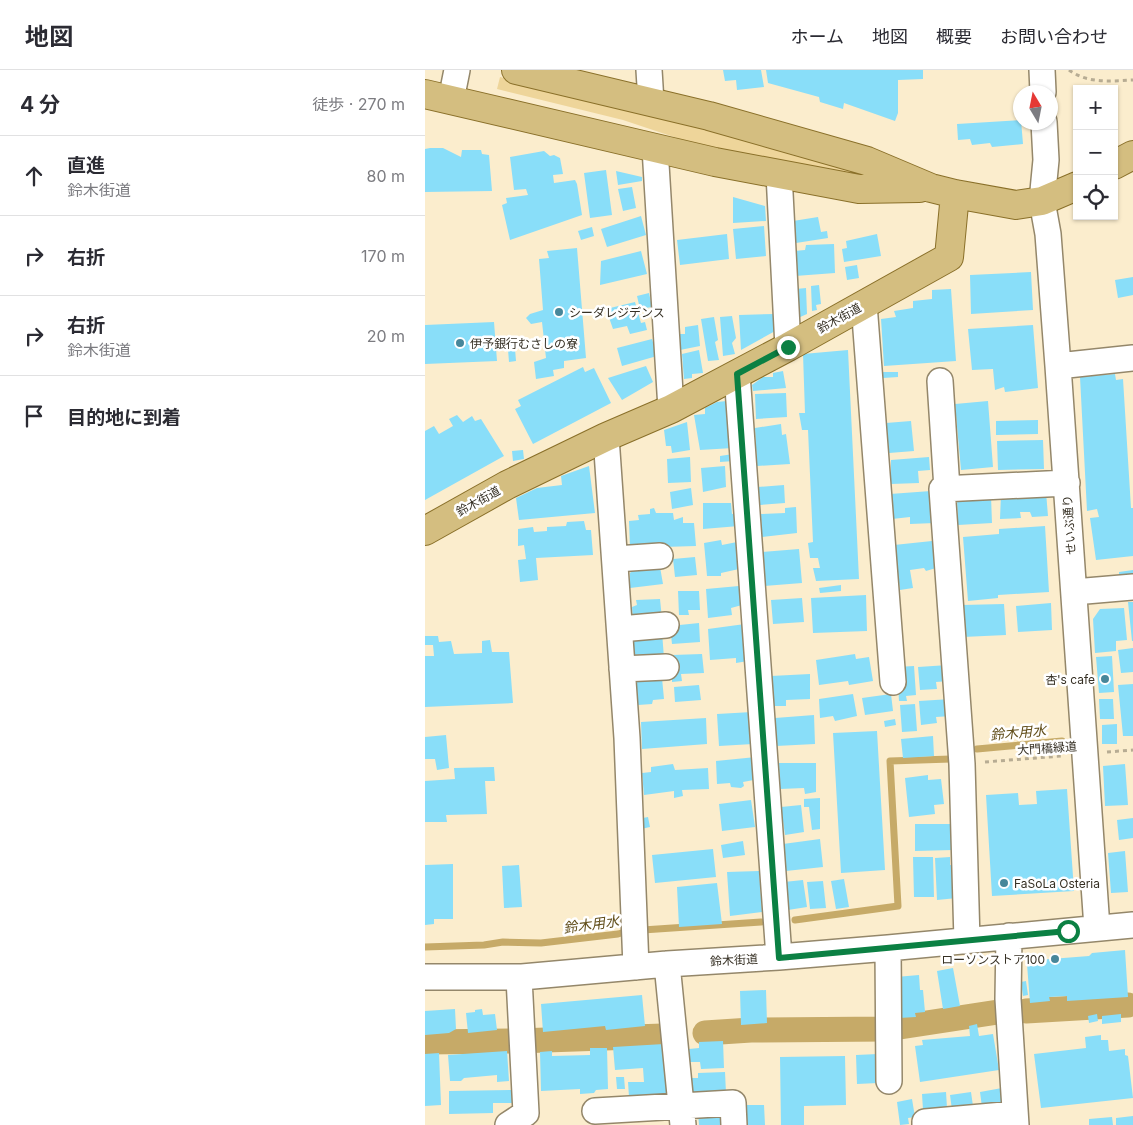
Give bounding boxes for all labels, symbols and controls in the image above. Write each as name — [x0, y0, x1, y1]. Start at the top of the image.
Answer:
text: 地図 — [25, 22, 73, 51]
text: ホーム — [791, 26, 844, 47]
text: 地図 — [872, 26, 908, 47]
text: 概要 — [936, 26, 972, 47]
text: お問い合わせ — [1000, 26, 1108, 47]
north arrow — [1013, 85, 1058, 130]
map controls — [1073, 85, 1118, 220]
button: + — [1073, 85, 1118, 130]
text: 4 分 — [20, 92, 60, 117]
text: 徒歩 · 270 m — [312, 94, 405, 114]
button: − — [1073, 130, 1118, 175]
text: 直進 — [67, 154, 105, 177]
icon: ahead — [20, 162, 48, 190]
text: 80 m — [366, 166, 405, 186]
button: locate — [1073, 175, 1118, 220]
text: 鈴木街道 — [67, 180, 131, 200]
icon: right — [20, 242, 48, 270]
text: 右折 — [67, 246, 105, 269]
text: 170 m — [361, 246, 405, 266]
street label: 鈴木街道 — [814, 300, 864, 336]
place label: シーダレジデンス — [569, 305, 665, 320]
marker: シーダレジデンス — [553, 306, 565, 318]
text: 右折 — [67, 314, 105, 337]
icon: right — [20, 322, 48, 350]
text: 20 m — [367, 326, 405, 346]
place label: 伊予銀行むさしの寮 — [470, 336, 578, 351]
route end — [777, 336, 800, 359]
marker: 伊予銀行むさしの寮 — [454, 337, 466, 349]
text: 鈴木街道 — [67, 340, 131, 360]
icon: arrive — [20, 402, 48, 430]
text: 目的地に到着 — [67, 406, 181, 429]
street label: 鈴木街道 — [453, 483, 503, 519]
street label: せいぶ通り — [1059, 495, 1079, 555]
place label: 杏's cafe — [1045, 672, 1095, 687]
marker: 杏's cafe — [1099, 673, 1111, 685]
water label: 鈴木用水 — [989, 721, 1049, 743]
street label: 大門橋緑道 — [1017, 738, 1077, 758]
place label: FaSoLa Osteria — [1014, 876, 1100, 891]
marker: FaSoLa Osteria — [998, 877, 1010, 889]
water label: 鈴木用水 — [562, 911, 622, 936]
route start — [1057, 920, 1080, 943]
street label: 鈴木街道 — [710, 951, 758, 969]
place label: ローソンストア100 — [941, 952, 1045, 967]
marker: ローソンストア100 — [1049, 953, 1061, 965]

